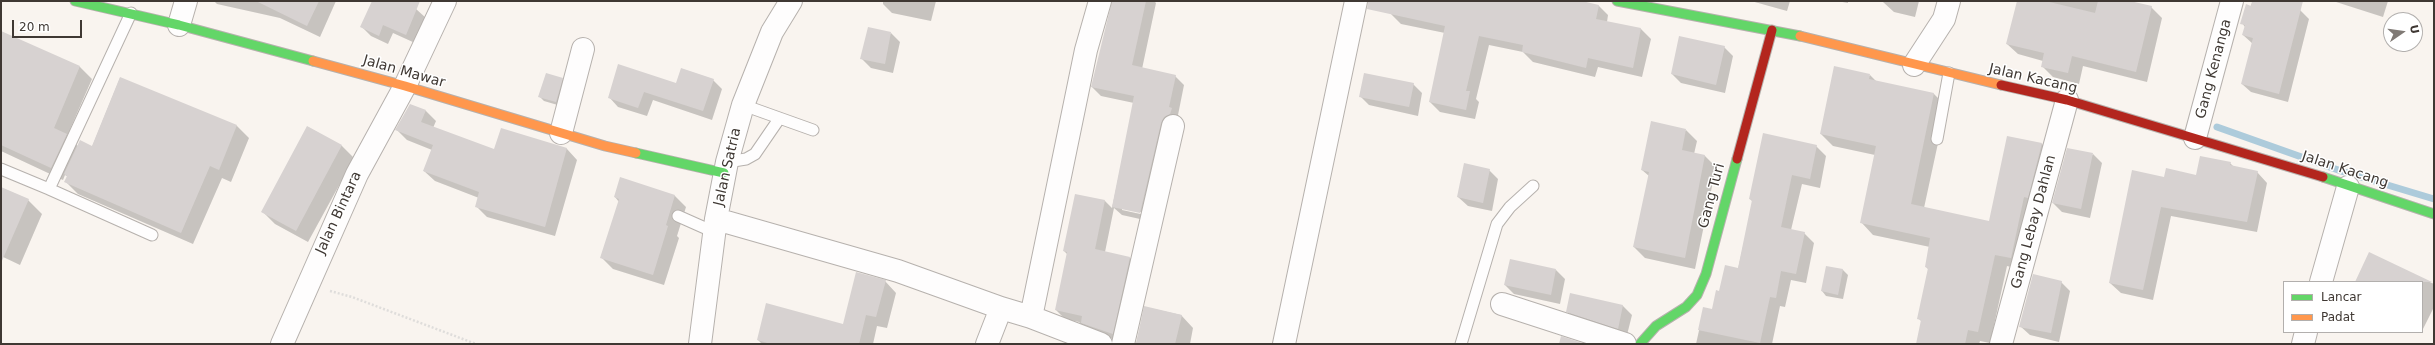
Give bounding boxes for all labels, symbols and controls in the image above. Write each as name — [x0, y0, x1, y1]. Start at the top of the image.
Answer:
scale bar — [14, 12, 84, 38]
north arrow — [2383, 12, 2423, 52]
street label: Gang Kenanga — [2193, 17, 2235, 121]
text: 20 m — [19, 20, 50, 34]
text: U — [2407, 24, 2422, 35]
street label: Jalan Mawar — [361, 52, 447, 92]
street label: Jalan Kacang — [1987, 61, 2079, 97]
street label: Jalan Satria — [711, 126, 745, 208]
street label: Jalan Kacang — [2300, 148, 2390, 192]
street label: Gang Lebay Dahlan — [2008, 153, 2060, 291]
street label: Gang Turi — [1695, 162, 1729, 230]
street label: Jalan Bintara — [313, 169, 365, 257]
legend — [2283, 281, 2423, 333]
text: Lancar — [2321, 290, 2362, 304]
text: Padat — [2321, 310, 2355, 324]

